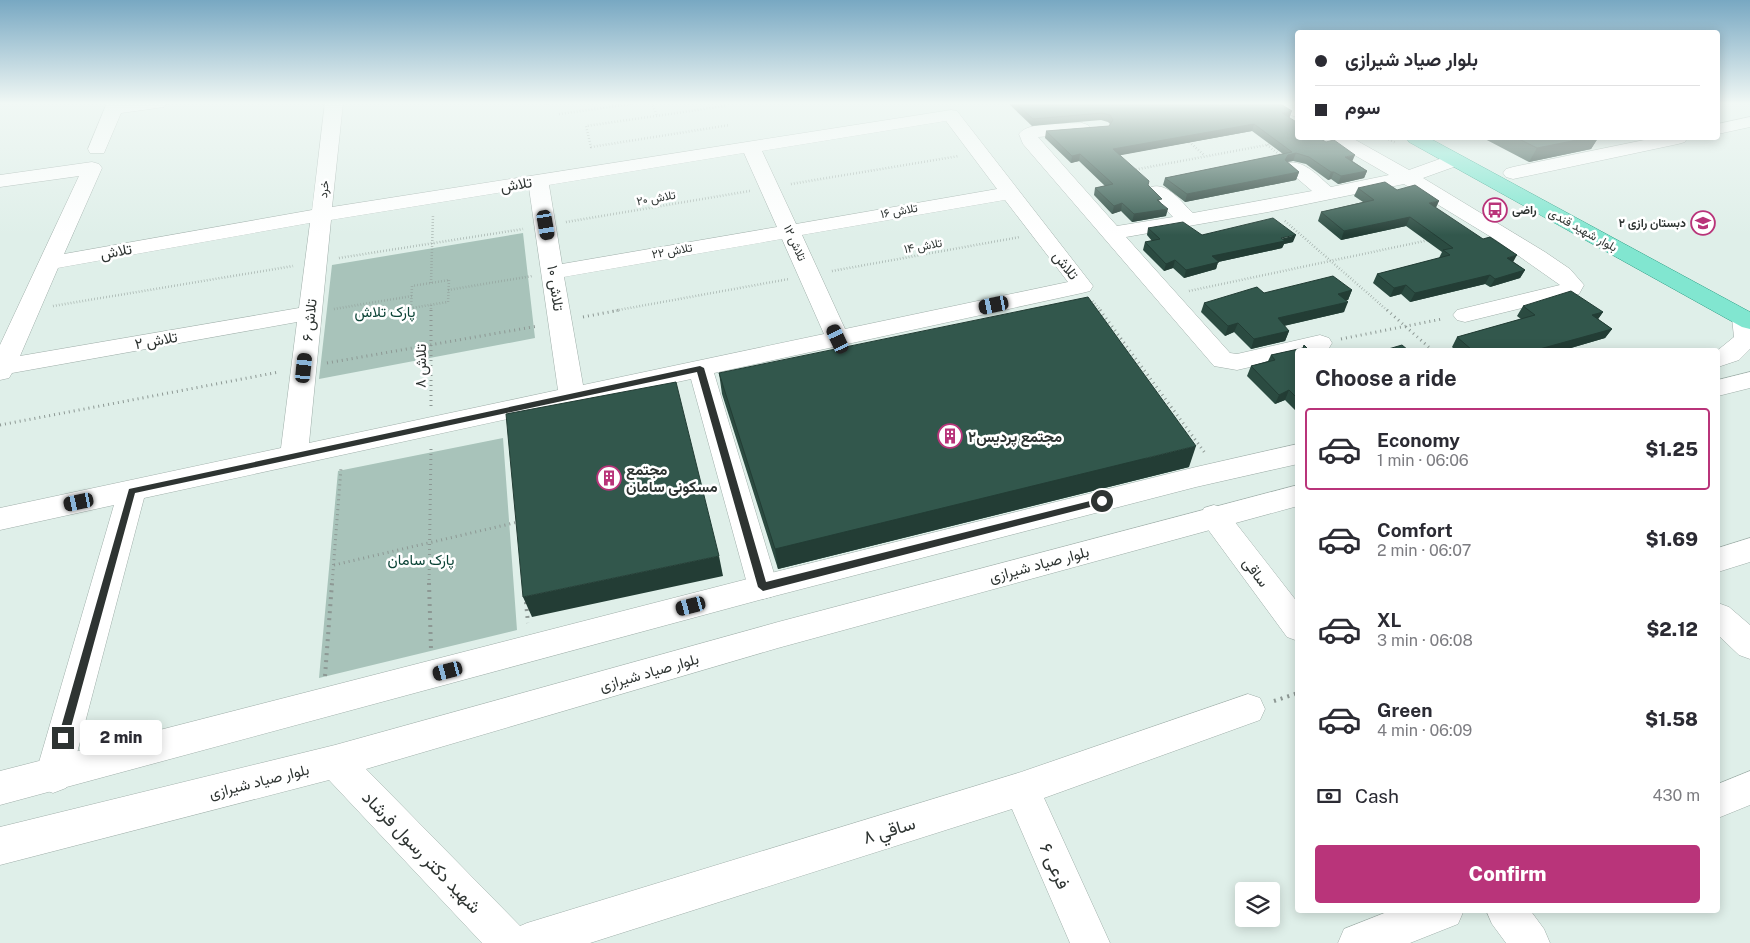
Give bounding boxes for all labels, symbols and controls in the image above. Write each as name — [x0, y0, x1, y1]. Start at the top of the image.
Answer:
text: بلوار صیاد شیرازی — [1345, 48, 1478, 70]
text: سوم — [1345, 96, 1380, 118]
street label: تلاش — [499, 173, 533, 197]
street label: خرد — [316, 179, 333, 199]
street label: تلاش ۲۰ — [635, 188, 677, 209]
bus stop icon: راضی — [1482, 197, 1508, 223]
street label: تلاش ۱۶ — [879, 201, 919, 222]
place label: راضی — [1512, 203, 1537, 218]
street label: بلوار شهید قندی — [1546, 205, 1620, 255]
car — [536, 209, 555, 241]
school or university icon: دبستان رازی ۲ — [1690, 210, 1716, 236]
place label: دبستان رازی ۲ — [1618, 216, 1686, 231]
street label: تلاش ۱۲ — [780, 223, 809, 264]
street label: تلاش ۱۴ — [903, 236, 943, 257]
street label: تلاش — [99, 240, 133, 264]
street label: تلاش ۲۲ — [651, 241, 694, 262]
street label: تلاش — [1048, 247, 1082, 284]
street label: تلاش ۱۰ — [542, 264, 568, 312]
car — [977, 295, 1010, 315]
street label: تلاش ۶ — [298, 298, 322, 342]
park label: پارک تلاش — [355, 303, 415, 322]
car — [824, 322, 851, 356]
street label: تلاش ۲ — [133, 328, 179, 354]
street label: تلاش ۸ — [412, 344, 431, 388]
car — [294, 352, 313, 384]
text: Choose a ride — [1315, 365, 1457, 391]
building icon: مجتمع پردیس۲ — [937, 423, 963, 449]
icon: car — [1317, 427, 1362, 472]
place label: مجتمع پردیس۲ — [968, 428, 1062, 447]
text: Economy — [1377, 429, 1460, 451]
text: $1.25 — [1645, 438, 1698, 460]
text: 1 min · 06:06 — [1377, 451, 1469, 470]
place label: مجتمع مسکونی سامان — [626, 461, 718, 496]
building icon: مجتمع مسکونی سامان — [596, 465, 622, 491]
route start — [1091, 490, 1113, 512]
car — [62, 492, 95, 512]
icon: car — [1317, 517, 1362, 562]
text: Comfort — [1377, 519, 1453, 541]
text: $1.69 — [1645, 528, 1698, 550]
text: 2 min · 06:07 — [1377, 541, 1471, 560]
street label: بلوار صیاد شیرازی — [987, 543, 1091, 587]
park label: پارک سامان — [388, 551, 454, 570]
street label: ساقی — [1238, 554, 1273, 591]
car — [674, 595, 707, 617]
icon: car — [1317, 607, 1362, 652]
text: XL — [1377, 609, 1402, 631]
text: $2.12 — [1646, 618, 1698, 640]
text: 3 min · 06:08 — [1377, 631, 1473, 650]
street label: بلوار صیاد شیرازی — [597, 650, 701, 696]
car — [431, 660, 464, 682]
icon: car — [1317, 697, 1362, 742]
text: Green — [1377, 699, 1432, 721]
text: $1.58 — [1645, 708, 1698, 730]
callout: 2 min — [80, 720, 163, 756]
text: 4 min · 06:09 — [1377, 721, 1472, 740]
route end — [52, 727, 74, 749]
text: 2 min — [100, 728, 142, 747]
street label: بلوار صیاد شیرازی — [207, 760, 311, 804]
icon: cash — [1315, 782, 1343, 810]
text: Cash — [1355, 785, 1399, 807]
street label: شهید دکتر رسول فرشاد — [357, 786, 486, 918]
text: 430 m — [1652, 786, 1700, 805]
street label: ساقي ۸ — [860, 812, 919, 853]
street label: فرعی ۶ — [1035, 840, 1074, 893]
button: Confirm — [1315, 845, 1700, 903]
map controls — [1235, 882, 1280, 927]
button: layers — [1235, 882, 1280, 927]

